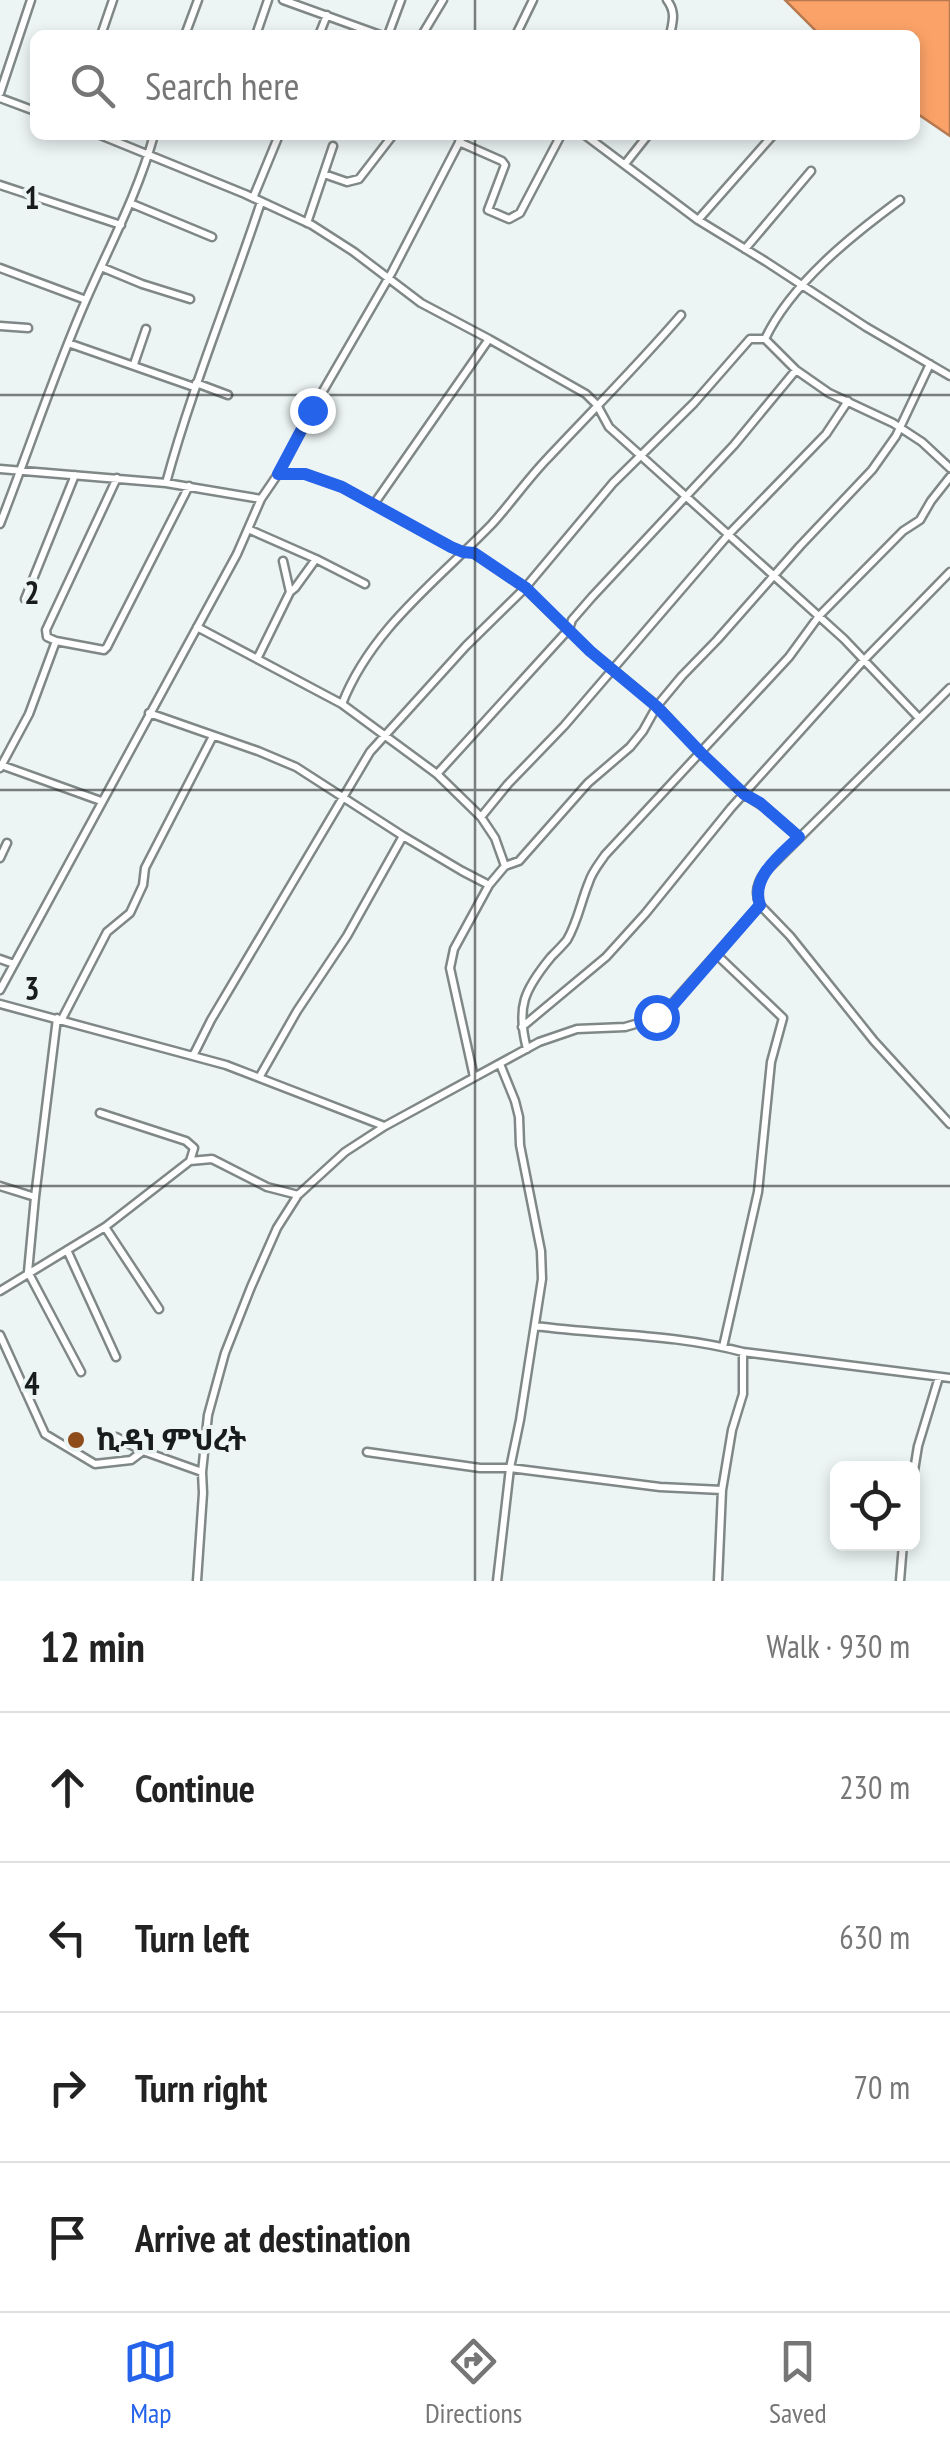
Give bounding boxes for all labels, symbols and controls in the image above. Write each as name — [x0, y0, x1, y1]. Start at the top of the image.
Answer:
search box — [30, 30, 920, 140]
icon: search — [65, 58, 120, 113]
text: Search here — [145, 61, 299, 110]
text: 1 — [24, 176, 40, 218]
route end — [290, 388, 336, 434]
text: 2 — [24, 571, 40, 613]
text: 3 — [24, 967, 40, 1009]
route start — [634, 995, 680, 1041]
text: 4 — [24, 1362, 40, 1404]
place label: ኪዳነ ምህረት — [96, 1419, 247, 1458]
marker: ኪዳነ ምህረት — [65, 1429, 87, 1451]
map controls — [830, 1461, 920, 1551]
button: locate — [830, 1461, 920, 1551]
text: 12 min — [40, 1619, 145, 1674]
text: Walk · 930 m — [766, 1625, 910, 1667]
icon: ahead — [40, 1760, 95, 1815]
text: Continue — [135, 1763, 255, 1812]
text: 230 m — [839, 1766, 910, 1808]
icon: left — [40, 1910, 95, 1965]
text: Turn left — [135, 1913, 249, 1962]
text: 630 m — [839, 1916, 910, 1958]
icon: right — [40, 2060, 95, 2115]
text: Turn right — [135, 2063, 267, 2112]
text: 70 m — [854, 2066, 910, 2108]
icon: arrive — [40, 2210, 95, 2265]
text: Arrive at destination — [135, 2213, 411, 2262]
tab: Map — [123, 2334, 178, 2431]
tab: Directions — [425, 2334, 522, 2431]
tab: Saved — [769, 2334, 827, 2431]

